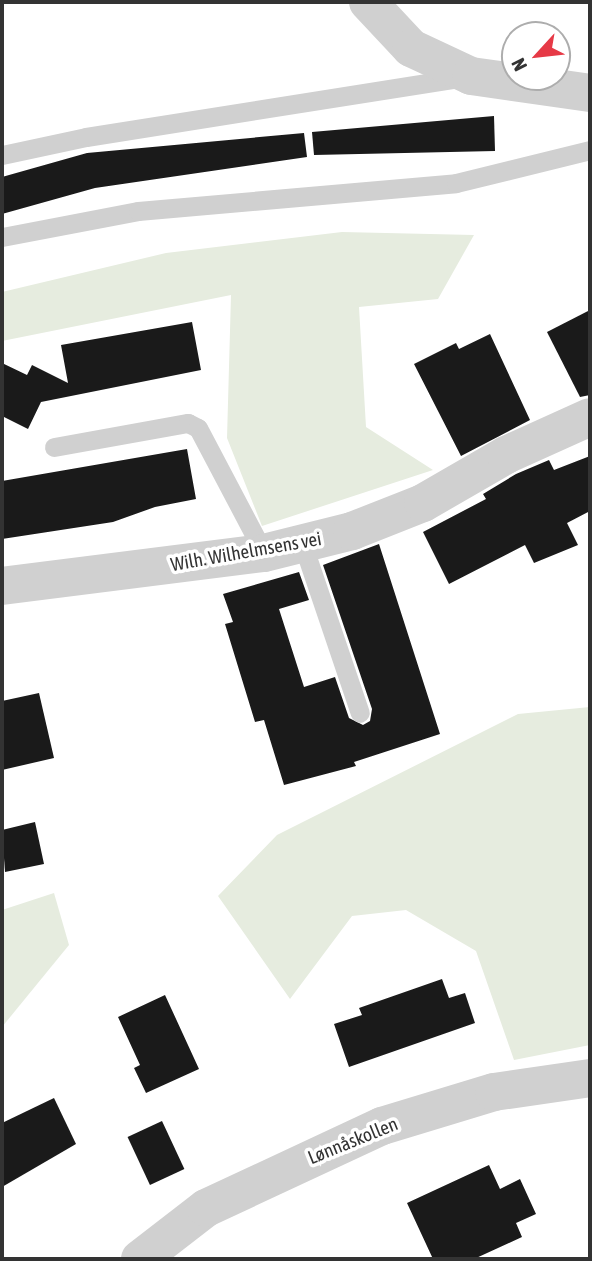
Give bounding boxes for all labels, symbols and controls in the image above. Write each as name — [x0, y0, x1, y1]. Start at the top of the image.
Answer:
north arrow — [501, 21, 571, 91]
text: N — [507, 55, 531, 75]
street label: Wilh. Wilhelmsens vei — [169, 528, 323, 576]
street label: Lønnåskollen — [305, 1113, 401, 1169]

